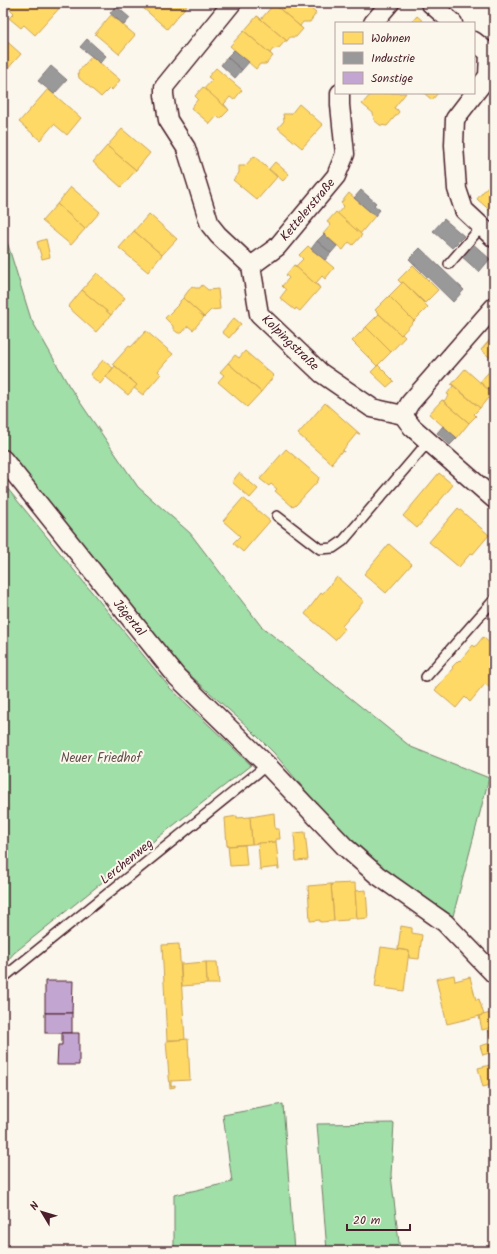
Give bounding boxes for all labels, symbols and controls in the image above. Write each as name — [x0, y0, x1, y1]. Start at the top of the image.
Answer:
legend — [335, 22, 475, 94]
text: Wohnen — [371, 29, 410, 48]
text: Industrie — [371, 49, 415, 68]
text: Sonstige — [371, 69, 414, 88]
street label: Kettelerstraße — [275, 174, 341, 246]
street label: Kolpingstraße — [256, 310, 324, 376]
street label: Jägertal — [107, 595, 151, 641]
park label: Neuer Friedhof — [61, 748, 142, 769]
street label: Lerchenweg — [96, 834, 158, 890]
north arrow — [22, 1192, 62, 1232]
text: N — [26, 1198, 44, 1215]
scale bar — [347, 1206, 410, 1232]
text: 20 m — [353, 1211, 381, 1230]

